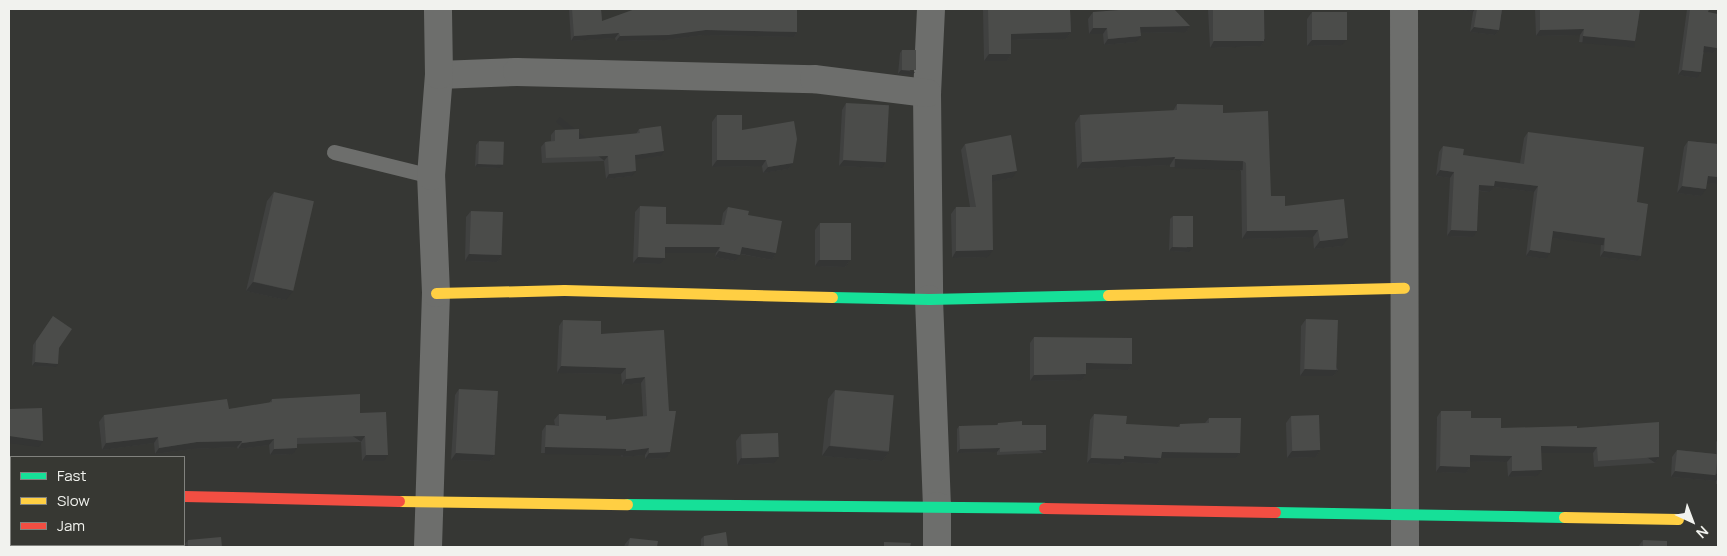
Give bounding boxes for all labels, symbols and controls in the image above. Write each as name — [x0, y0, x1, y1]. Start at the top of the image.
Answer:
legend — [10, 456, 185, 546]
text: Fast — [57, 465, 86, 486]
text: Slow — [57, 490, 90, 511]
north arrow — [1667, 496, 1717, 546]
text: Jam — [57, 515, 85, 536]
text: N — [1692, 522, 1713, 543]

